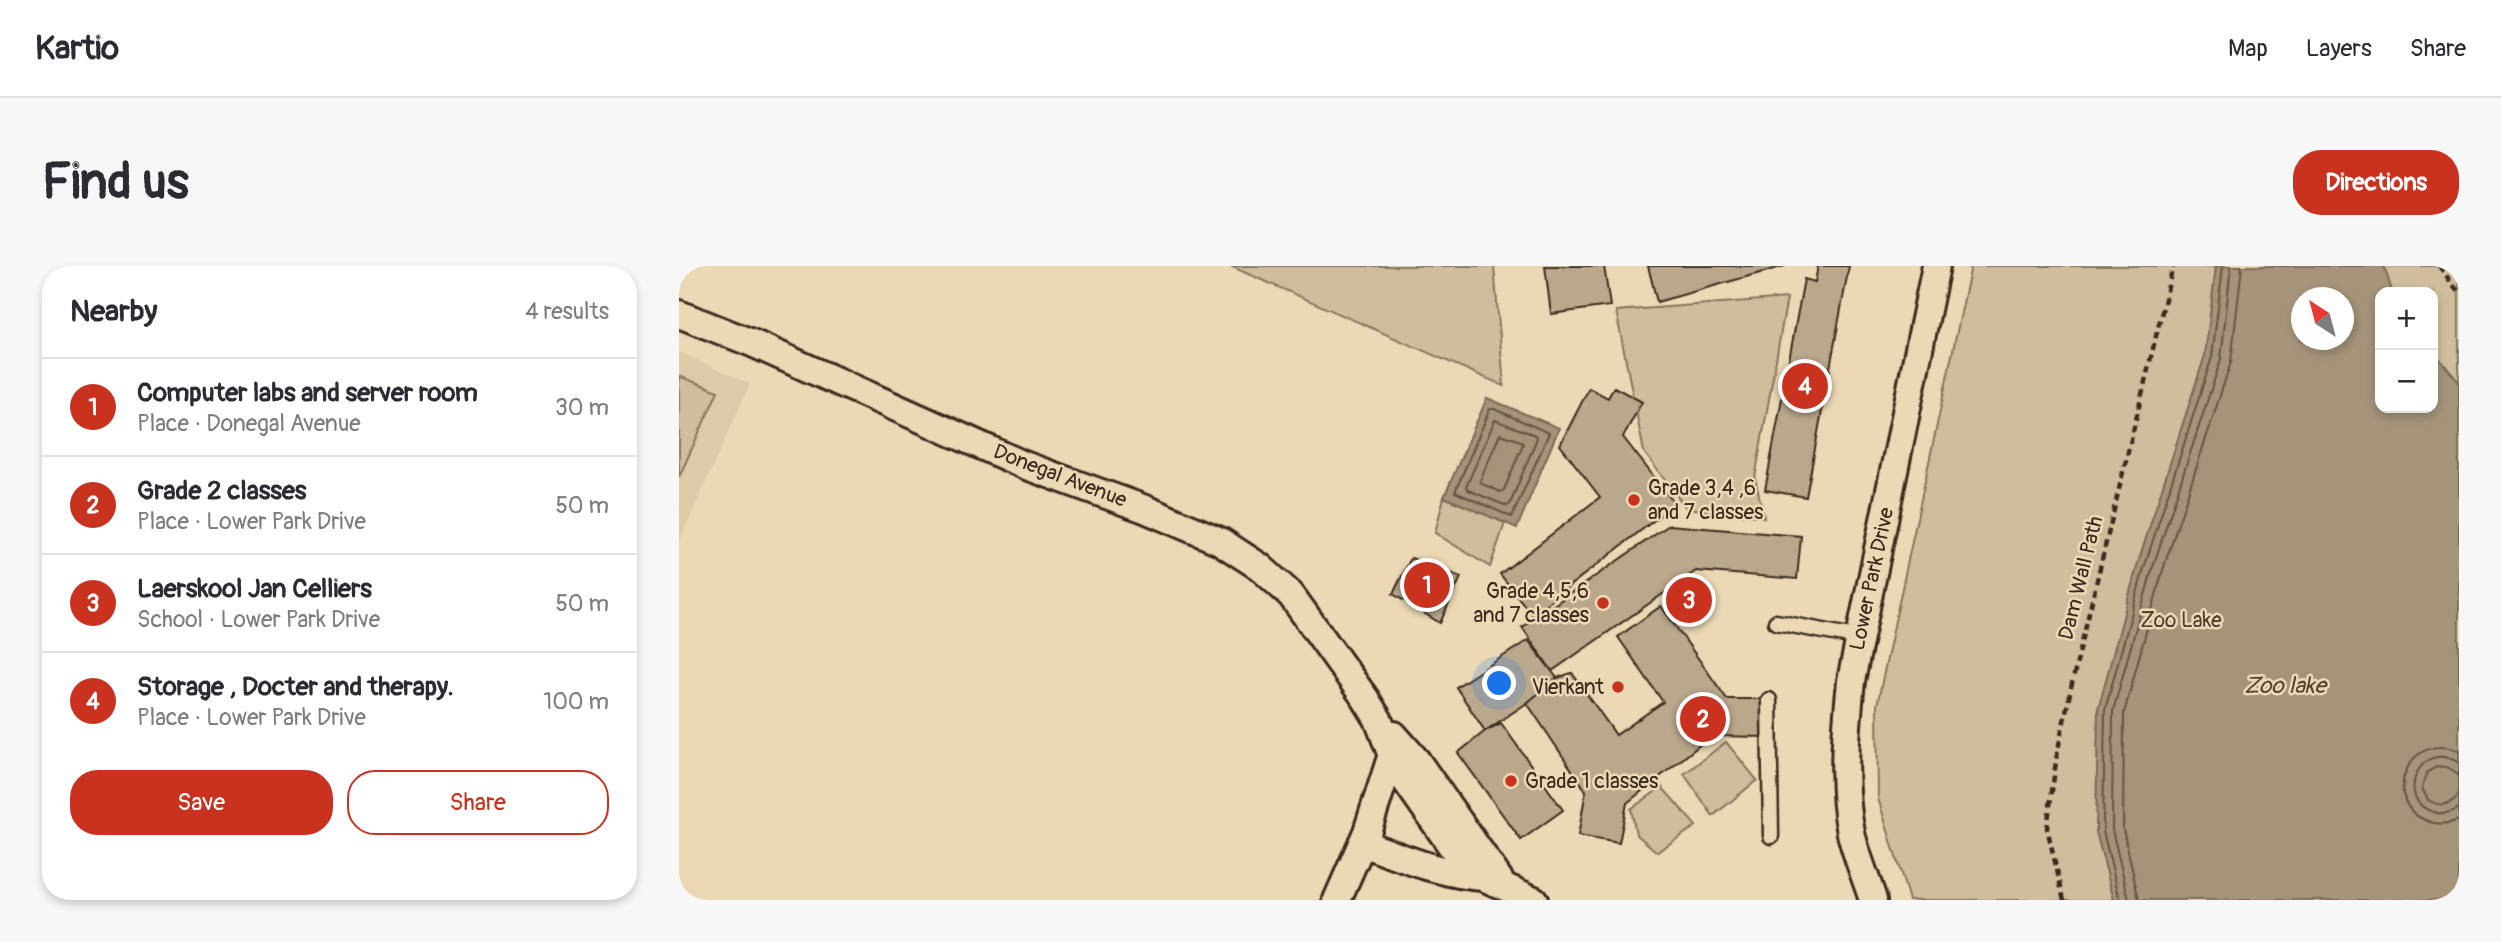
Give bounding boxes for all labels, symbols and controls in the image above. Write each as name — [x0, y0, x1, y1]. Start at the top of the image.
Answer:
text: Kartio — [35, 28, 119, 69]
text: Map — [2228, 34, 2268, 63]
text: Layers — [2306, 34, 2372, 63]
text: Share — [2410, 34, 2466, 63]
button: Directions — [2293, 150, 2459, 215]
text: Find us — [42, 152, 189, 213]
north arrow — [2291, 287, 2354, 350]
map controls — [2375, 287, 2438, 413]
button: + — [2375, 287, 2438, 350]
text: Nearby — [70, 293, 157, 330]
text: 4 results — [525, 297, 609, 326]
button: − — [2375, 350, 2438, 413]
pin: 4 — [1782, 360, 1828, 412]
text: Computer labs and server room — [137, 377, 478, 409]
text: 1 — [89, 393, 98, 422]
text: 30 m — [555, 393, 609, 422]
text: Place · Donegal Avenue — [137, 409, 361, 438]
street label: Donegal Avenue — [989, 438, 1131, 514]
text: Grade 2 classes — [137, 475, 306, 507]
place label: Grade 3,4 ,6 and 7 classes — [1648, 475, 1764, 526]
text: 2 — [87, 491, 99, 520]
text: 50 m — [555, 491, 609, 520]
marker: Grade 3,4 ,6 and 7 classes — [1626, 492, 1642, 508]
street label: Lower Park Drive — [1844, 504, 1900, 653]
text: Place · Lower Park Drive — [137, 507, 366, 536]
street label: Dam Wall Path — [2053, 513, 2109, 643]
pin: 1 — [1404, 559, 1450, 611]
text: Laerskool Jan Celliers — [137, 573, 372, 605]
pin: 3 — [1666, 574, 1712, 626]
place label: Grade 4,5,6 and 7 classes — [1474, 578, 1590, 629]
text: 3 — [87, 589, 99, 618]
text: 50 m — [555, 589, 609, 618]
marker: Grade 4,5,6 and 7 classes — [1595, 595, 1611, 611]
text: School · Lower Park Drive — [137, 605, 380, 634]
park label: Zoo Lake — [2140, 607, 2222, 634]
your location — [1482, 666, 1516, 700]
text: Storage , Docter and therapy. — [137, 671, 454, 703]
water label: Zoo lake — [2244, 671, 2328, 700]
place label: Vierkant — [1532, 674, 1605, 701]
marker: Vierkant — [1610, 679, 1626, 695]
text: 4 — [86, 687, 100, 716]
text: 100 m — [543, 687, 609, 716]
pin: 2 — [1680, 693, 1726, 745]
text: Place · Lower Park Drive — [137, 703, 366, 732]
place label: Grade 1 classes — [1525, 768, 1659, 795]
button: Save — [70, 770, 333, 835]
button: Share — [347, 770, 609, 835]
marker: Grade 1 classes — [1503, 773, 1519, 789]

